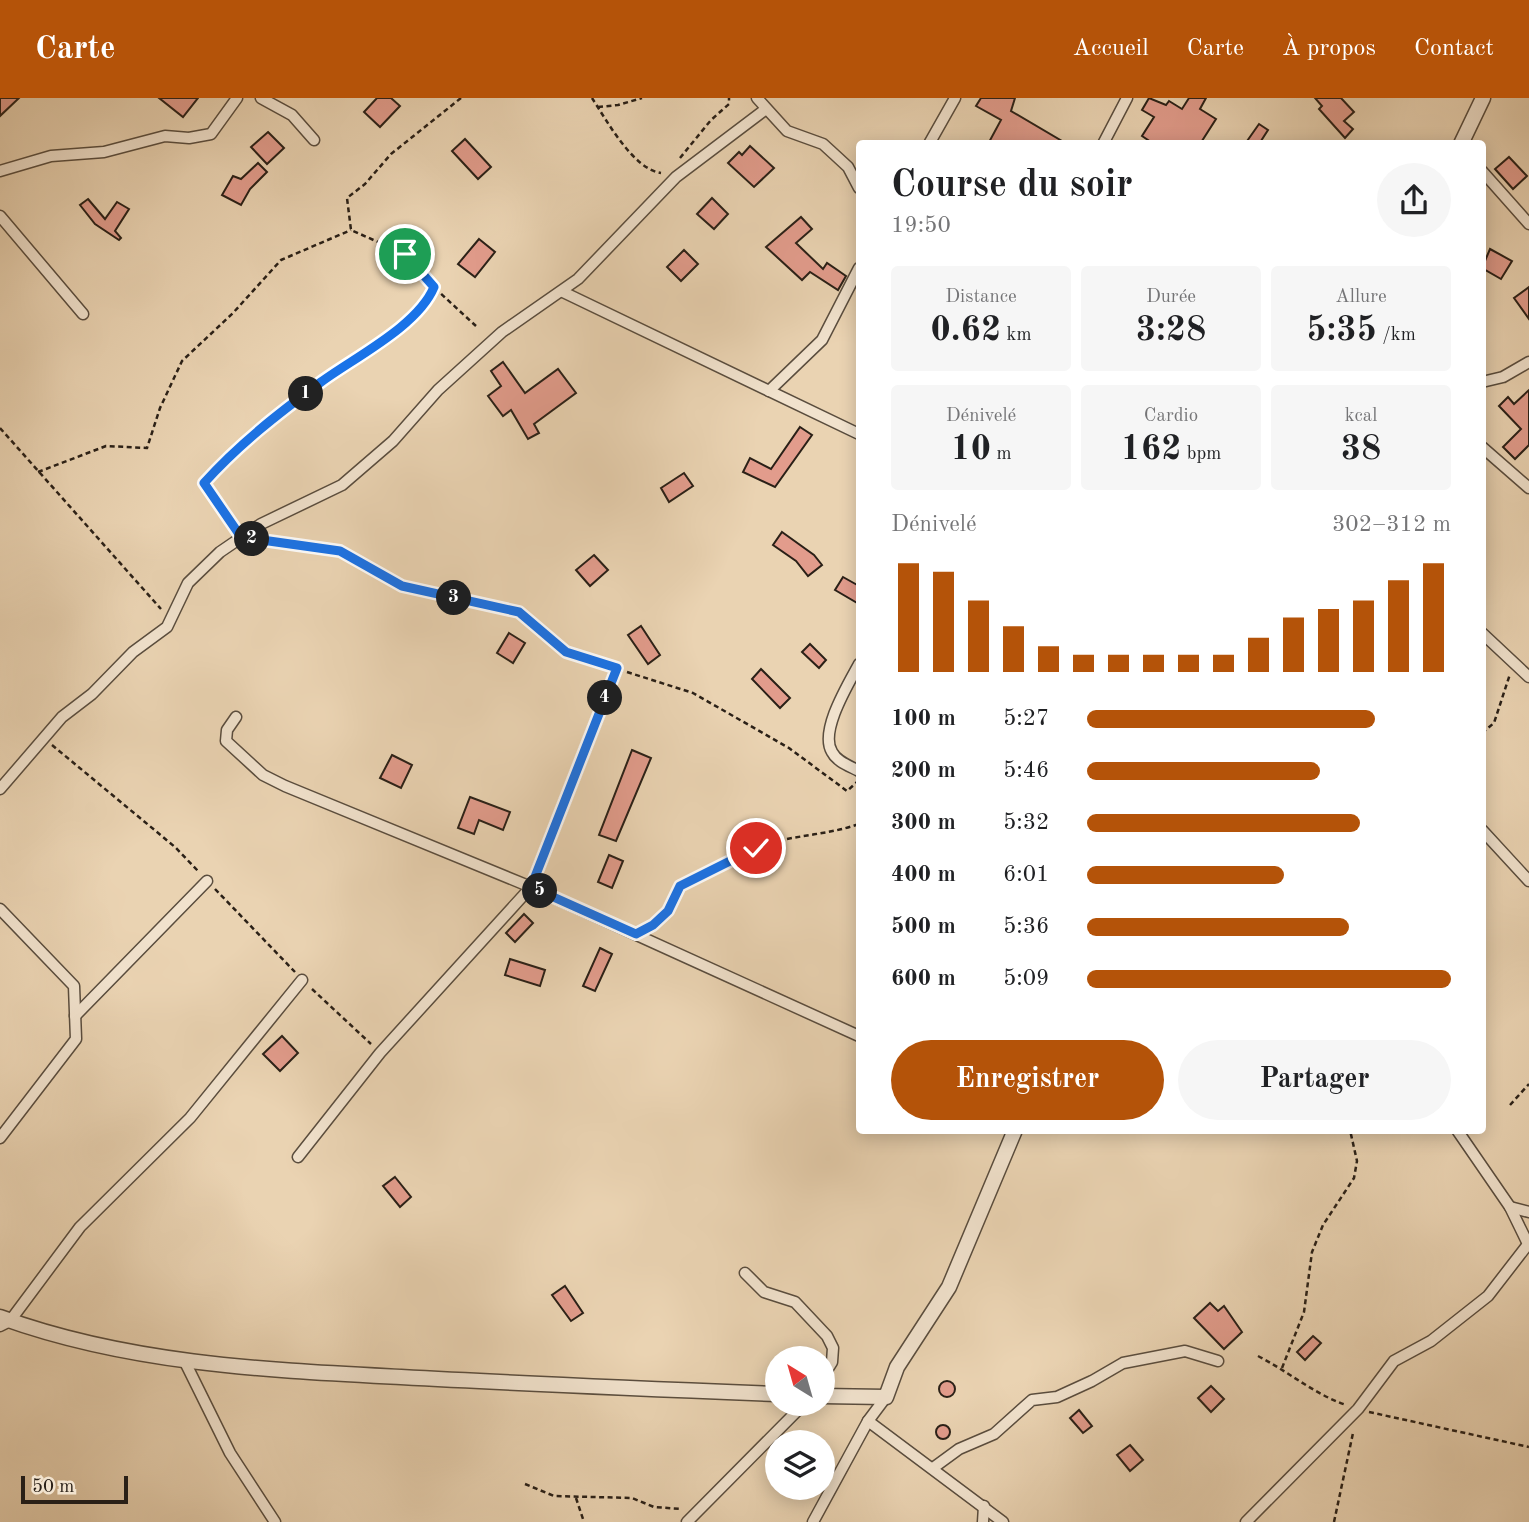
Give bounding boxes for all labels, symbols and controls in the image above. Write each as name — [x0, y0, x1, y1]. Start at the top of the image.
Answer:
text: Carte — [35, 33, 115, 66]
text: Accueil — [1073, 37, 1149, 61]
text: Carte — [1187, 37, 1244, 61]
text: À propos — [1282, 37, 1376, 61]
text: Contact — [1414, 37, 1494, 61]
button: share — [1377, 163, 1451, 237]
text: Course du soir — [891, 167, 1133, 205]
text: 19:50 — [891, 214, 951, 237]
pin — [375, 224, 435, 284]
icon: arrive — [386, 235, 424, 273]
text: Distance — [945, 288, 1017, 307]
text: Durée — [1146, 288, 1196, 307]
text: Allure — [1335, 288, 1387, 307]
text: 0.62 — [931, 313, 1001, 348]
text: 3:28 — [1136, 313, 1206, 348]
text: 5:35 — [1306, 313, 1377, 348]
text: km — [1001, 326, 1032, 345]
text: /km — [1377, 326, 1416, 345]
pin: 1 — [288, 376, 324, 412]
text: 1 — [300, 384, 311, 403]
text: Dénivelé — [946, 407, 1016, 426]
text: Cardio — [1144, 407, 1198, 426]
text: kcal — [1345, 407, 1377, 426]
text: 10 — [950, 432, 991, 467]
text: 162 — [1121, 432, 1181, 467]
text: 38 — [1341, 432, 1381, 467]
text: m — [991, 445, 1012, 464]
text: bpm — [1181, 445, 1221, 464]
text: Dénivelé — [891, 513, 977, 536]
text: 302–312 m — [1332, 513, 1451, 536]
pin: 2 — [234, 522, 270, 556]
text: 2 — [246, 529, 257, 548]
pin: 3 — [436, 580, 472, 616]
text: 3 — [448, 588, 459, 607]
pin: 4 — [588, 680, 622, 716]
text: 4 — [599, 688, 610, 707]
text: 100 m — [891, 707, 956, 730]
text: 5:27 — [1003, 707, 1049, 730]
text: 200 m — [891, 759, 956, 782]
text: 5:46 — [1003, 759, 1049, 782]
text: 300 m — [891, 811, 956, 834]
text: 5:32 — [1003, 811, 1049, 834]
pin — [726, 818, 786, 878]
icon: check — [737, 829, 775, 867]
text: 400 m — [891, 863, 956, 886]
text: 6:01 — [1003, 863, 1049, 886]
pin: 5 — [522, 874, 558, 908]
text: 5 — [534, 881, 545, 900]
text: 500 m — [891, 915, 956, 938]
text: 5:36 — [1003, 915, 1049, 938]
text: 600 m — [891, 967, 956, 990]
text: 5:09 — [1003, 967, 1049, 990]
button: Enregistrer — [891, 1040, 1164, 1120]
button: Partager — [1178, 1040, 1451, 1120]
north arrow — [765, 1346, 835, 1416]
map controls — [765, 1346, 835, 1500]
button: layers — [765, 1430, 835, 1500]
scale bar — [21, 1473, 128, 1505]
text: 50 m — [32, 1478, 74, 1497]

